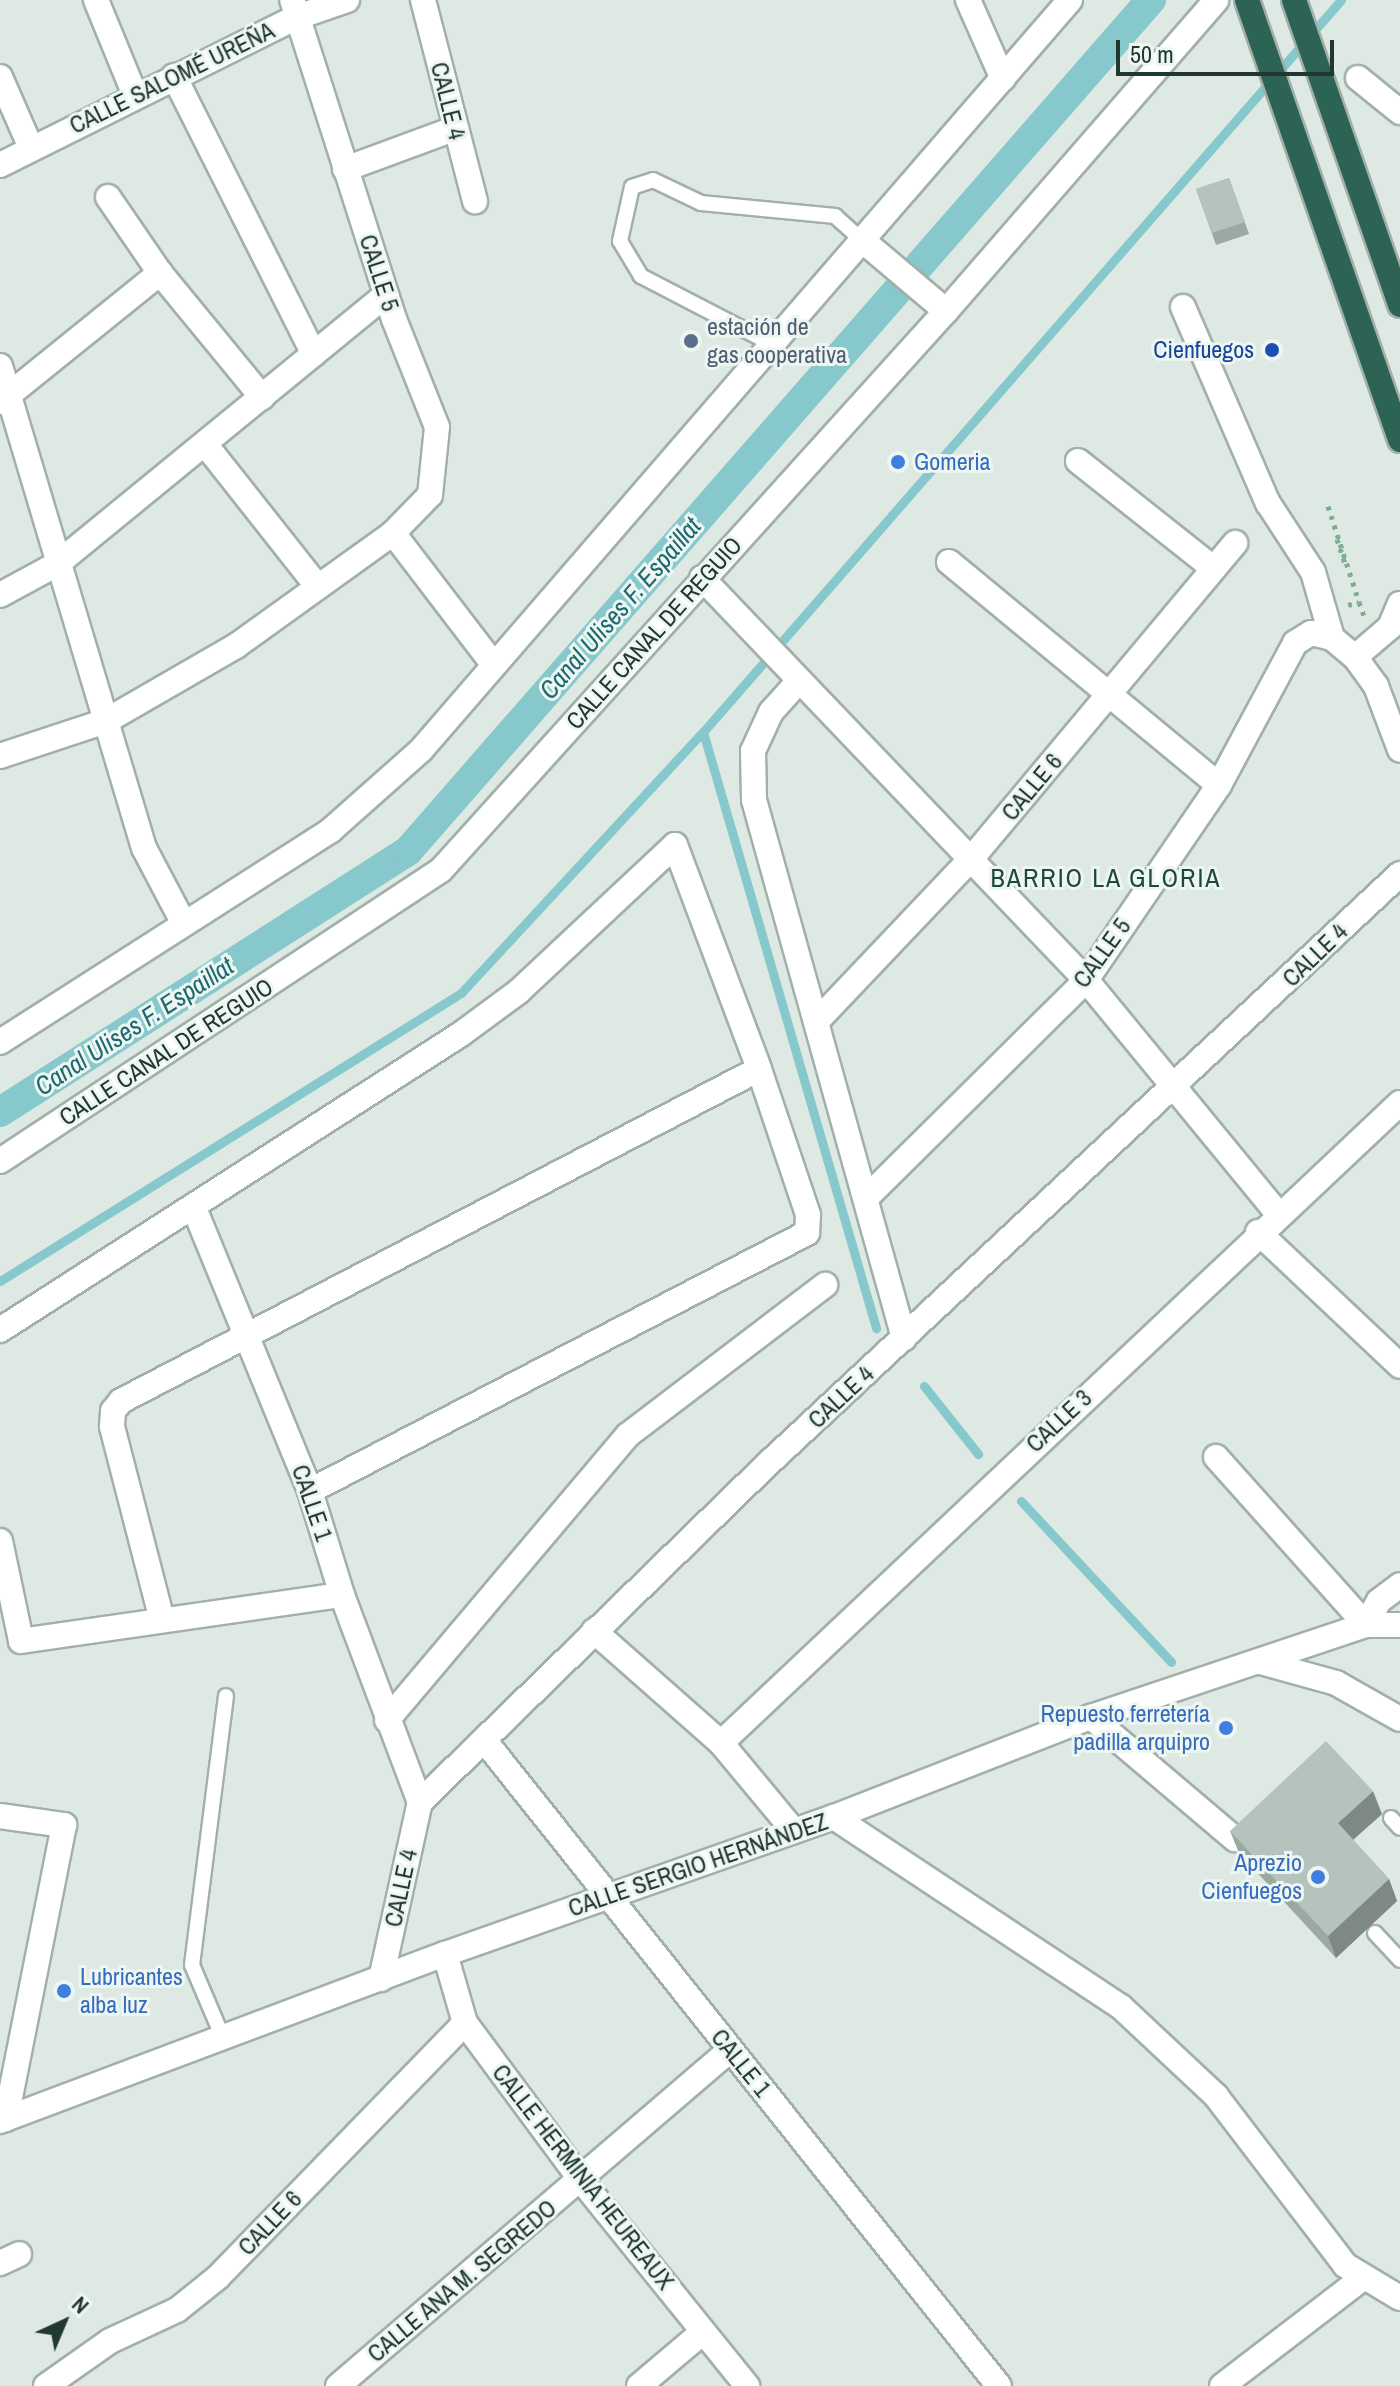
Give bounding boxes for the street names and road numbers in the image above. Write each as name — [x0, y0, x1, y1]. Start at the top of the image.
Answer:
street label: CALLE SALOMÉ UREÑA — [65, 16, 279, 140]
street label: CALLE 4 — [424, 59, 472, 143]
street label: CALLE 5 — [353, 231, 405, 315]
street label: CALLE CANAL DE REGUIO — [560, 531, 748, 735]
street label: CALLE 6 — [996, 748, 1068, 826]
street label: CALLE 5 — [1067, 913, 1137, 993]
street label: CALLE 4 — [1277, 917, 1353, 993]
street label: CALLE CANAL DE REGUIO — [54, 972, 278, 1132]
street label: CALLE 4 — [802, 1360, 880, 1434]
street label: CALLE 3 — [1020, 1384, 1098, 1458]
street label: CALLE 1 — [286, 1461, 338, 1545]
street label: CALLE SERGIO HERNÁNDEZ — [565, 1807, 831, 1923]
street label: CALLE 4 — [379, 1846, 423, 1930]
street label: CALLE 1 — [705, 2023, 777, 2103]
street label: CALLE HERMINIA HEUREAUX — [486, 2058, 680, 2296]
street label: CALLE 6 — [232, 2185, 308, 2261]
street label: CALLE ANA M. SEGREDO — [361, 2193, 563, 2369]

